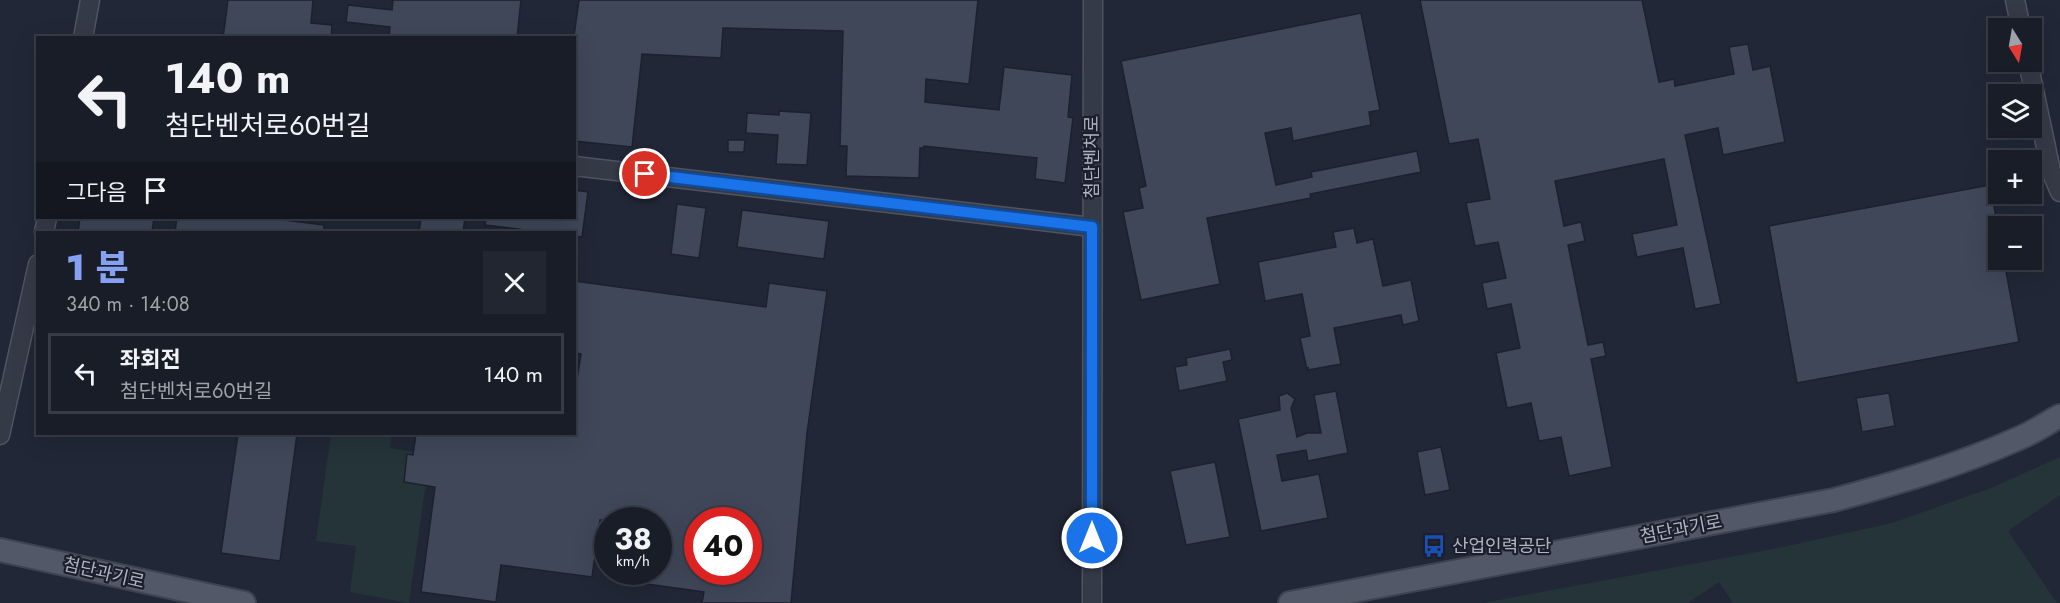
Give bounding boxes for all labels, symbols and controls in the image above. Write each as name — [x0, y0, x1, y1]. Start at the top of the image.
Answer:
north arrow — [1988, 18, 2042, 72]
map controls — [1988, 18, 2042, 270]
text: 140 m — [165, 48, 291, 109]
icon: left — [66, 60, 144, 138]
button: layers — [1988, 84, 2042, 138]
text: 첨단벤처로60번길 — [165, 106, 371, 145]
street label: 첨단벤처로 — [1079, 116, 1105, 198]
pin — [619, 148, 670, 199]
button: + — [1988, 150, 2042, 204]
icon: arrive — [628, 157, 661, 190]
icon: arrive — [139, 174, 172, 207]
text: 그다음 — [66, 176, 127, 208]
button: − — [1988, 216, 2042, 270]
text: 1 분 — [66, 241, 129, 293]
button: close — [483, 251, 546, 314]
text: 340 m · 14:08 — [66, 290, 190, 319]
text: 좌회전 — [120, 343, 181, 375]
icon: left — [69, 357, 102, 390]
text: 140 m — [483, 358, 543, 390]
text: 첨단벤처로60번길 — [120, 377, 272, 406]
position arrow — [1060, 506, 1124, 570]
speed limit sign: 40 — [684, 507, 762, 585]
street label: 첨단과기로 — [1638, 508, 1724, 550]
text: 38 — [614, 517, 652, 560]
bus stop icon: 산업인력공단 — [1421, 533, 1447, 559]
place label: 산업인력공단 — [1452, 533, 1551, 559]
text: km/h — [616, 550, 650, 572]
street label: 첨단과기로 — [61, 551, 147, 595]

